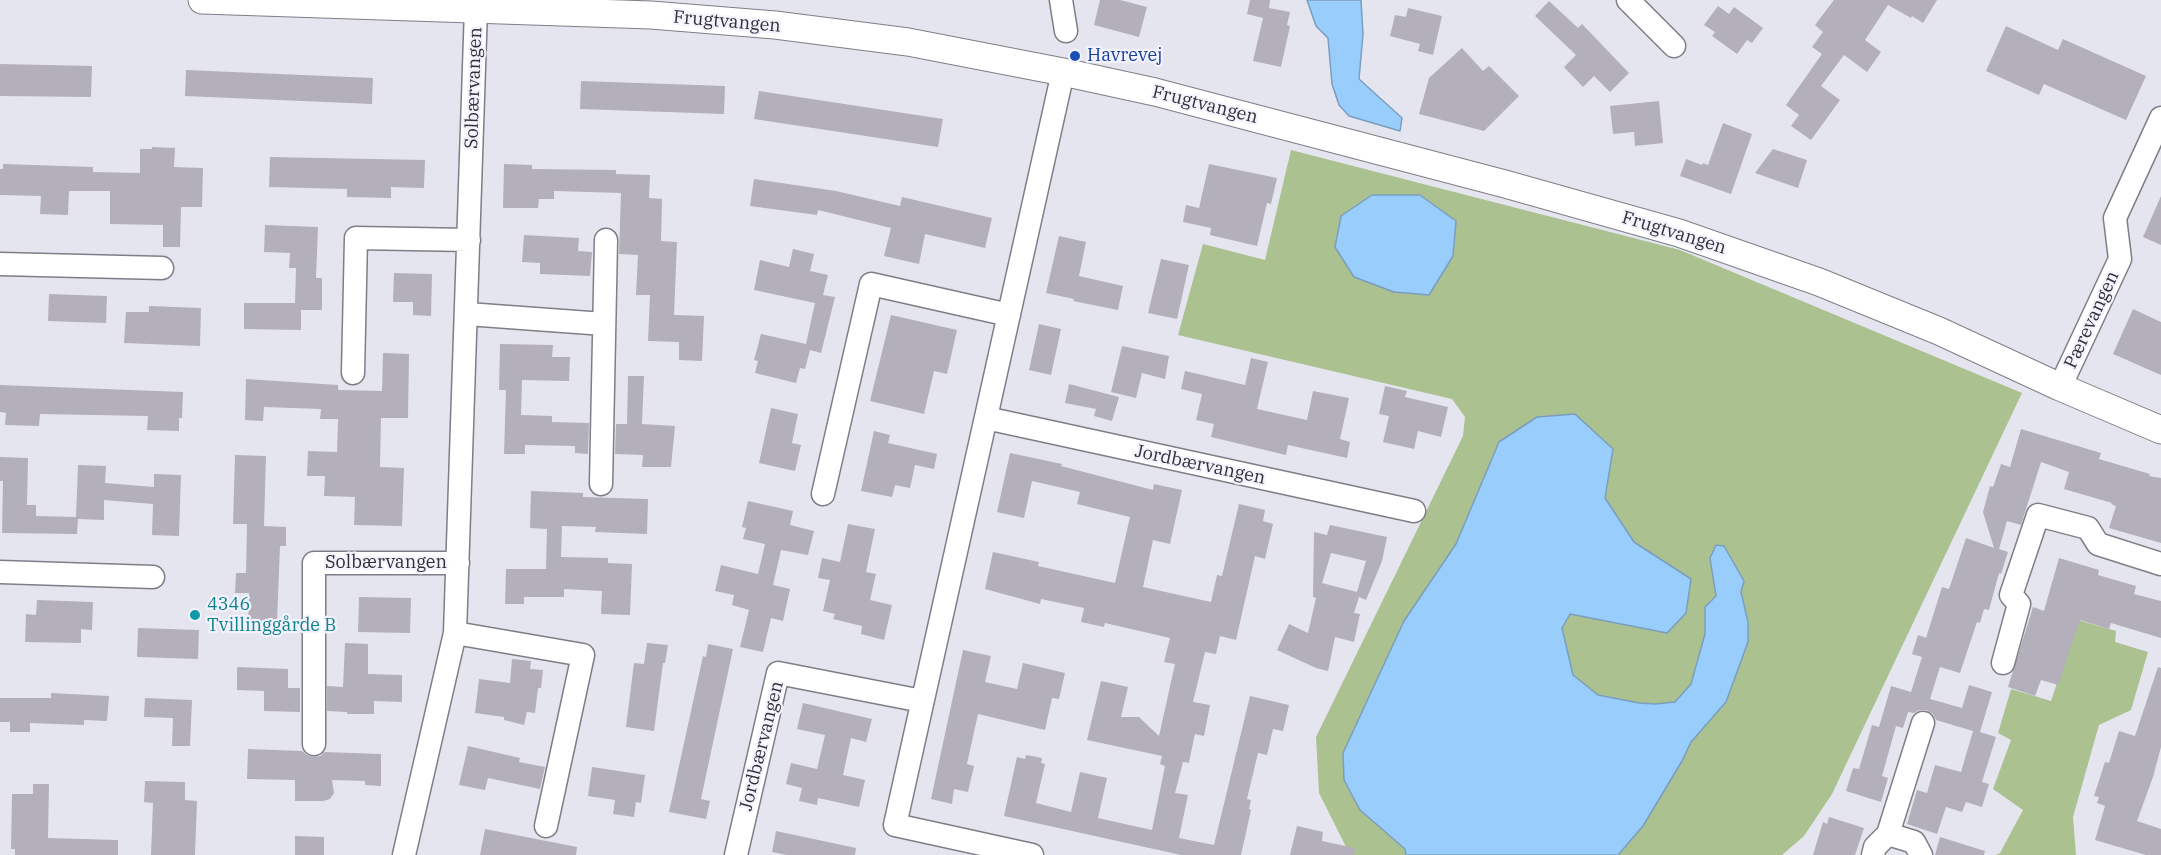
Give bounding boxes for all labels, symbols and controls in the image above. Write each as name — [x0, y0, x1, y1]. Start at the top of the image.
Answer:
street label: Frugtvangen — [672, 7, 782, 37]
street label: Solbærvangen — [461, 27, 487, 149]
place label: Havrevej — [1087, 45, 1163, 67]
marker: Havrevej — [1068, 49, 1082, 63]
street label: Frugtvangen — [1150, 81, 1260, 129]
street label: Frugtvangen — [1619, 207, 1729, 259]
street label: Pærevangen — [2060, 268, 2124, 372]
street label: Jordbærvangen — [1133, 441, 1267, 489]
street label: Solbærvangen — [325, 552, 447, 574]
place label: 4346 Tvillinggårde B — [207, 594, 336, 636]
marker: 4346 Tvillinggårde B — [188, 608, 202, 622]
street label: Jordbærvangen — [735, 679, 789, 813]

